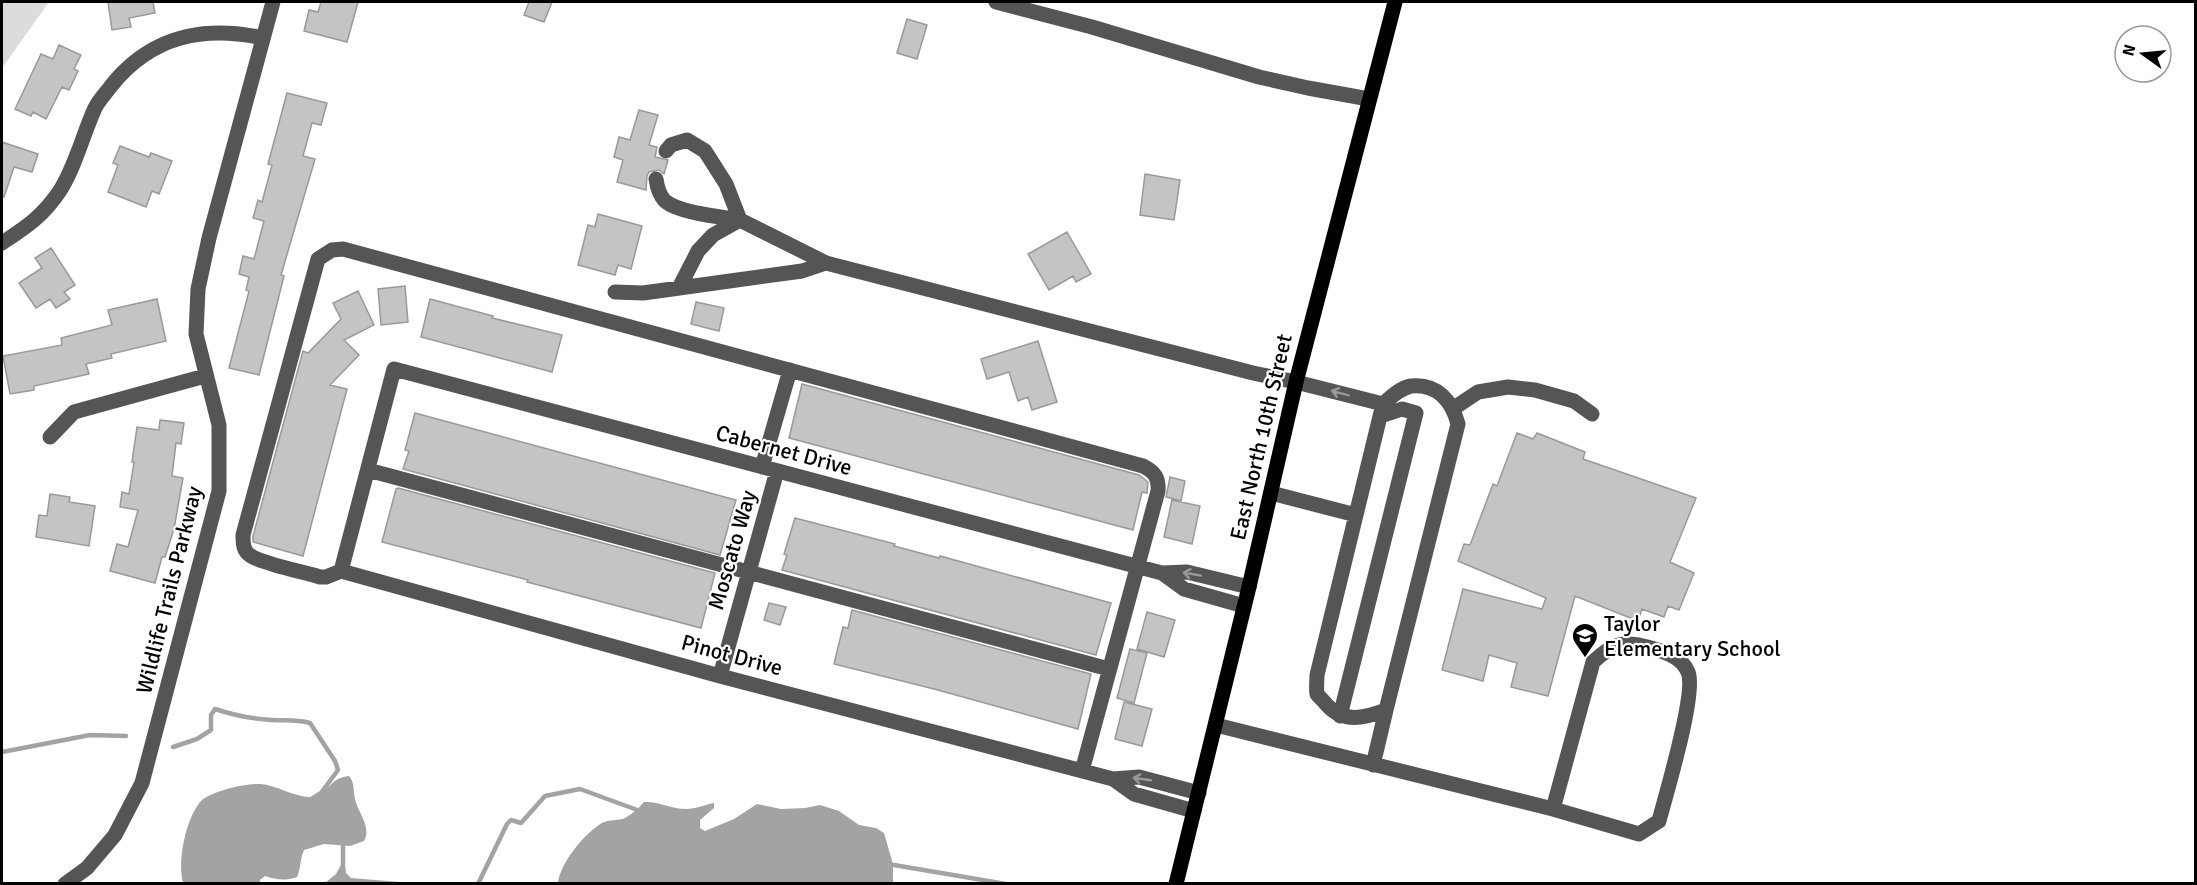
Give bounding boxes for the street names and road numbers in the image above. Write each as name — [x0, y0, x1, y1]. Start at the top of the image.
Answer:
street label: East North 10th Street — [1224, 331, 1298, 543]
street label: Cabernet Drive — [713, 419, 855, 481]
street label: Wildlife Trails Parkway — [130, 483, 208, 696]
street label: Moscato Way — [702, 487, 762, 613]
street label: Pinot Drive — [679, 629, 785, 681]

